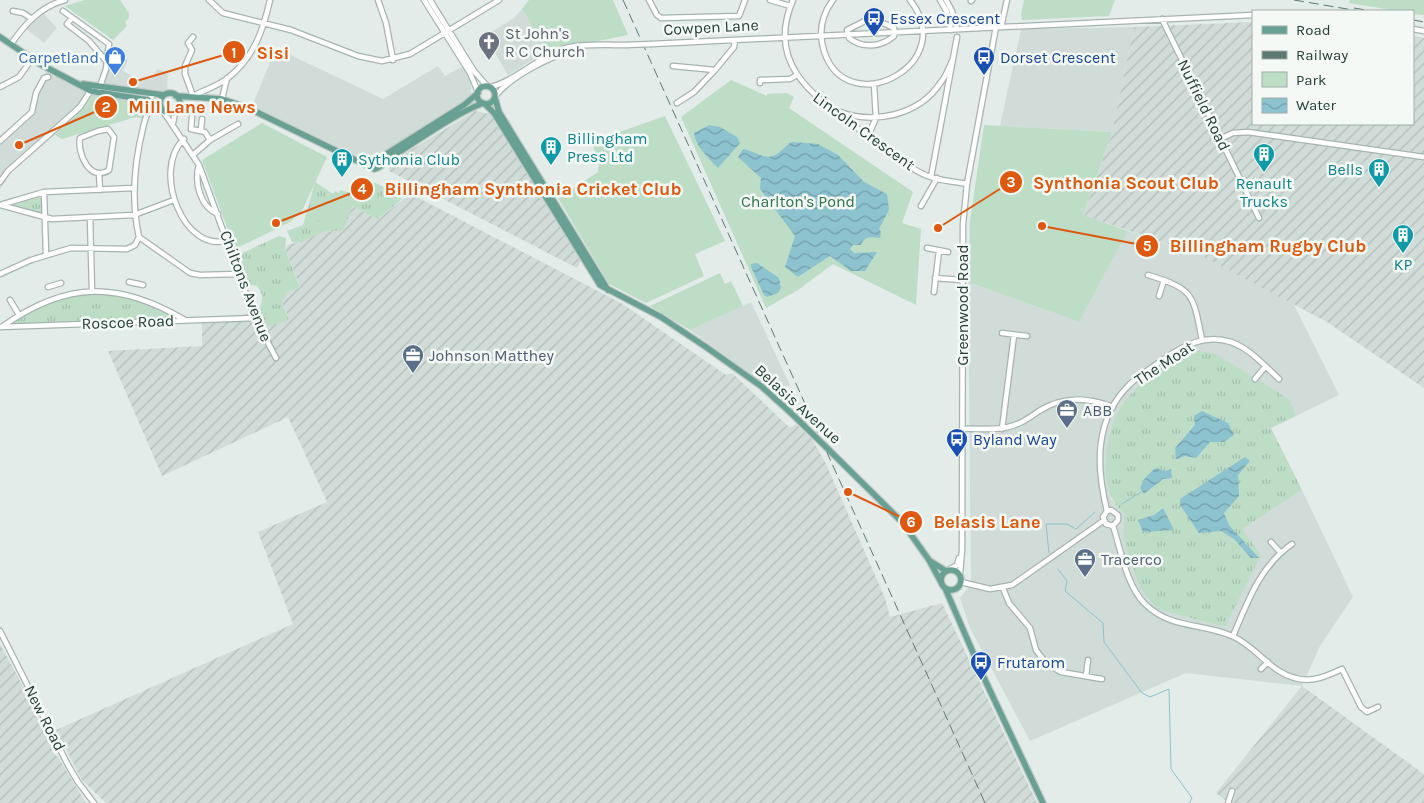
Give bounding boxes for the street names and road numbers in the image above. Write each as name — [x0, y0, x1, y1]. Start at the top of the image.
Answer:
street label: Cowpen Lane — [663, 15, 759, 39]
street label: Nuffield Road — [1174, 56, 1234, 154]
street label: Lincoln Crescent — [809, 88, 919, 174]
street label: Chiltons Avenue — [216, 228, 276, 344]
street label: Greenwood Road — [953, 244, 972, 366]
street label: Roscoe Road — [81, 311, 175, 333]
street label: The Moat — [1131, 337, 1197, 389]
street label: Belasis Avenue — [751, 360, 845, 448]
street label: New Road — [20, 682, 70, 754]

